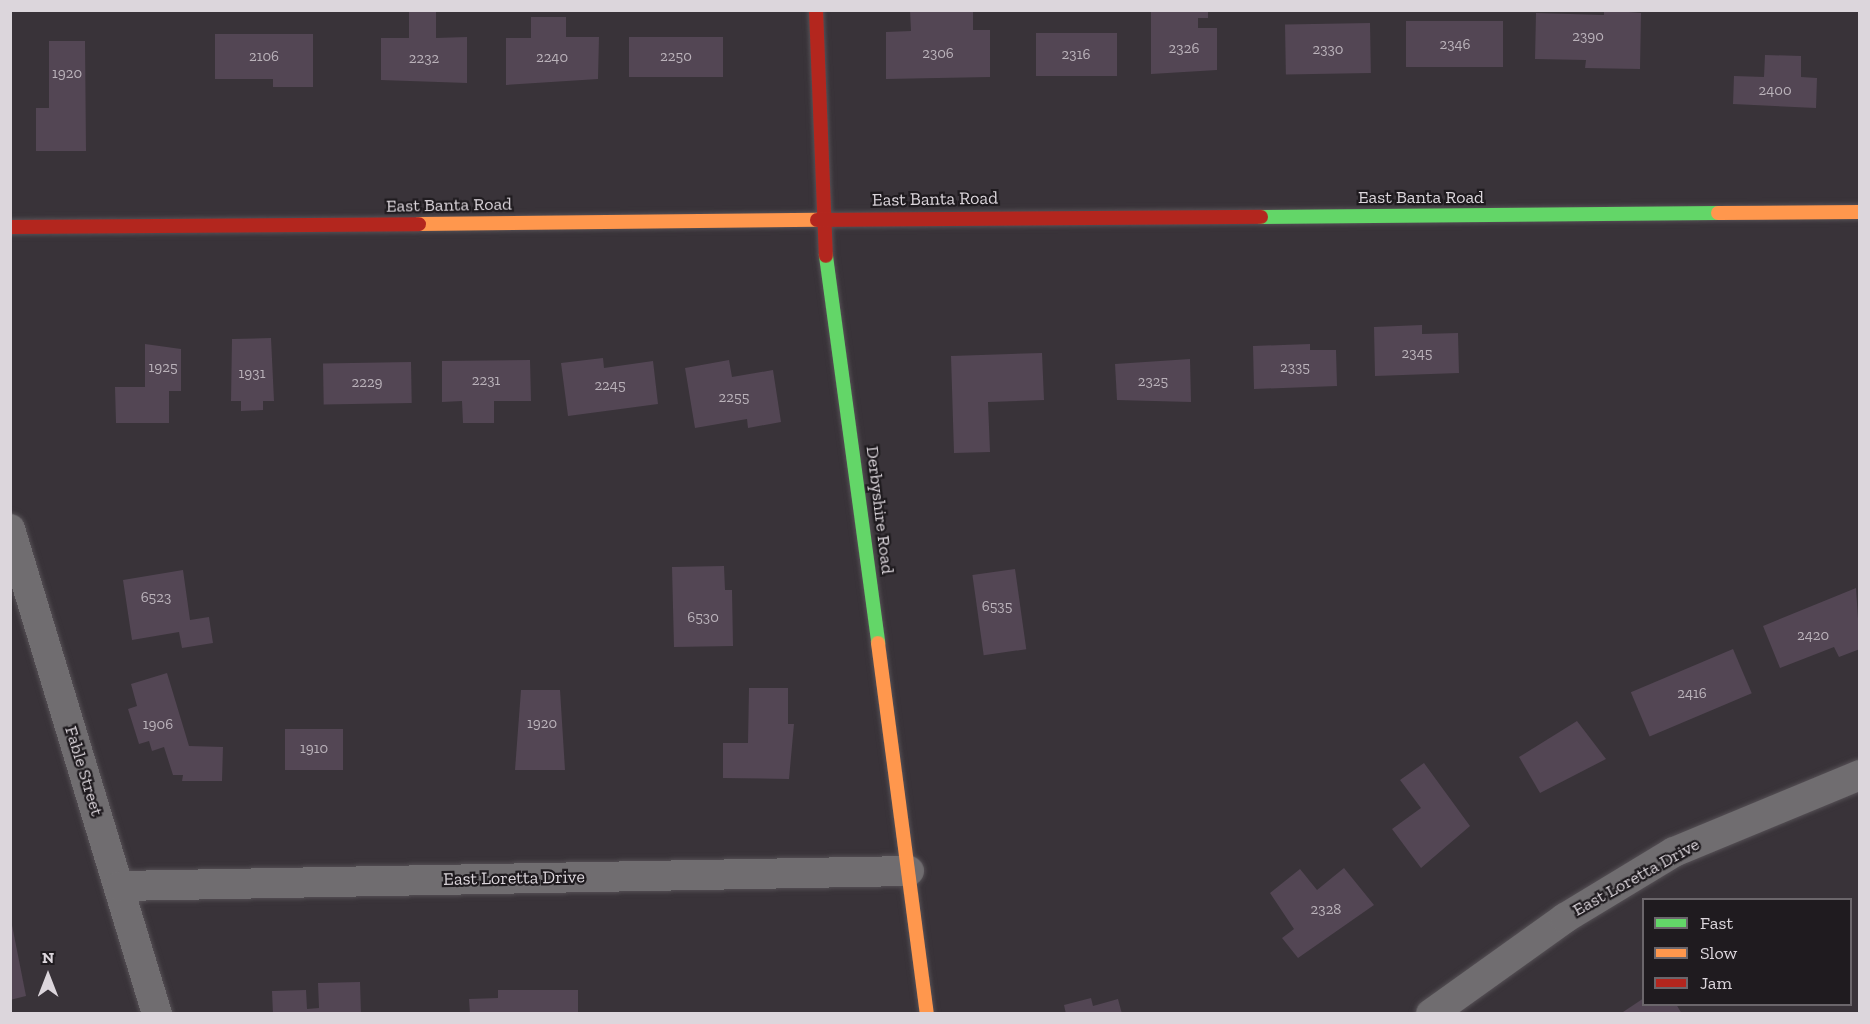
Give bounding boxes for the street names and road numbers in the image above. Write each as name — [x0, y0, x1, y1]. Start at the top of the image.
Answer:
street label: East Banta Road — [1358, 186, 1484, 208]
street label: East Banta Road — [872, 187, 998, 211]
street label: East Banta Road — [386, 193, 512, 217]
street label: Derbyshire Road — [861, 445, 899, 575]
street label: Fable Street — [60, 723, 108, 819]
street label: East Loretta Drive — [1569, 833, 1703, 921]
street label: East Loretta Drive — [443, 866, 585, 890]

